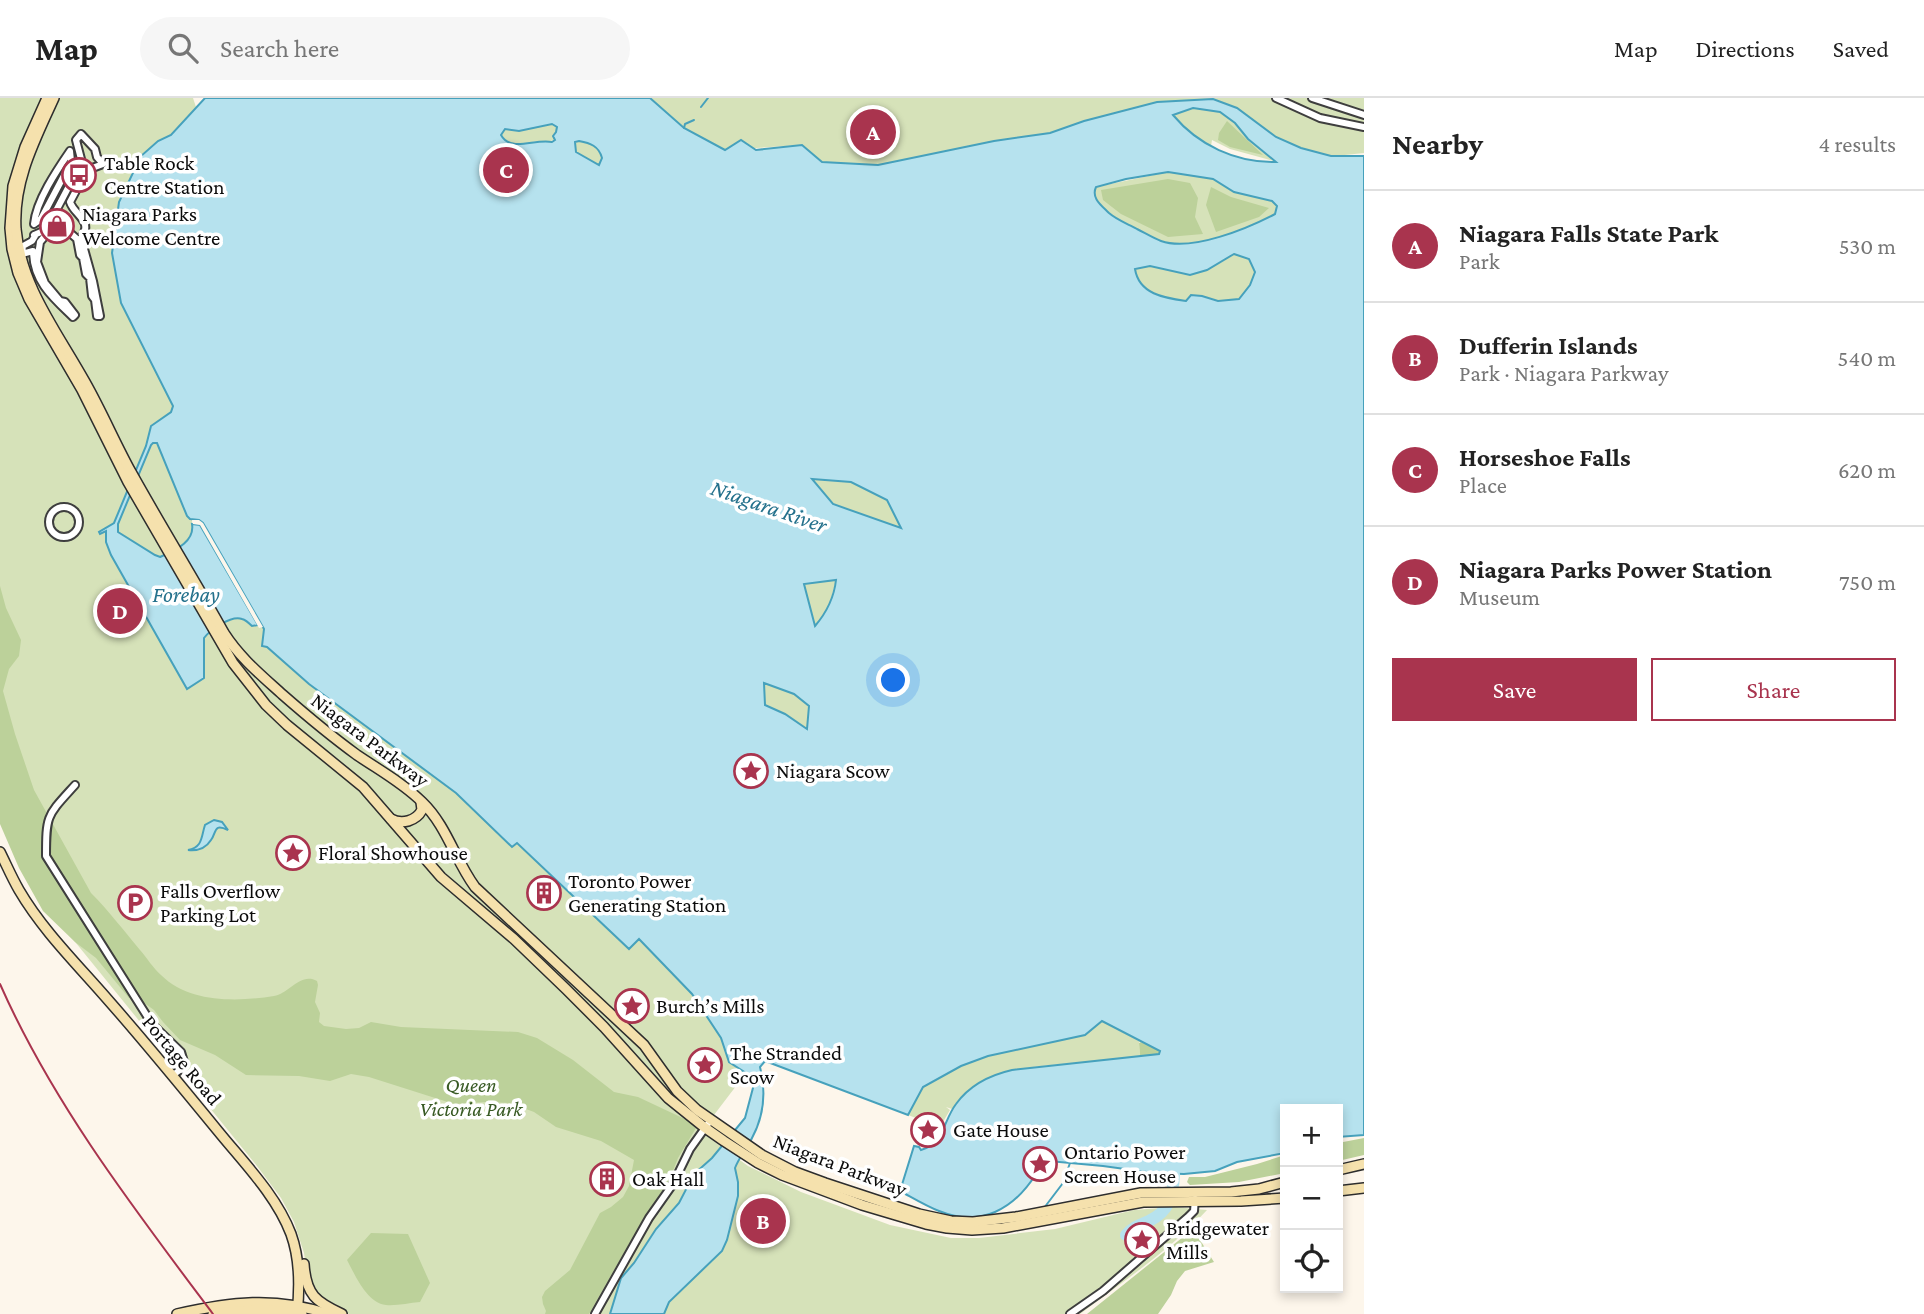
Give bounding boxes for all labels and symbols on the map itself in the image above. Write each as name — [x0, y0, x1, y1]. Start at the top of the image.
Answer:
pin: A — [850, 106, 896, 158]
pin: C — [483, 144, 529, 196]
place label: Table Rock Centre Station — [104, 151, 224, 199]
bus stop icon: Table Rock Centre Station — [60, 156, 98, 194]
place label: Niagara Parks Welcome Centre — [82, 202, 220, 250]
shop icon: Niagara Parks Welcome Centre — [38, 207, 76, 245]
water label: Niagara River — [708, 474, 831, 538]
water label: Forebay — [152, 581, 220, 607]
pin: D — [97, 585, 143, 637]
your location — [876, 663, 910, 697]
street label: Niagara Parkway — [306, 688, 434, 792]
place icon: Niagara Scow — [732, 752, 770, 790]
place label: Niagara Scow — [776, 759, 890, 783]
place icon: Floral Showhouse — [274, 834, 312, 872]
place label: Floral Showhouse — [318, 841, 468, 865]
place label: Toronto Power Generating Station — [568, 869, 726, 917]
building icon: Toronto Power Generating Station — [525, 874, 563, 912]
place label: Falls Overflow Parking Lot — [160, 879, 281, 927]
parking icon: Falls Overflow Parking Lot — [116, 884, 154, 922]
place icon: Burch’s Mills — [613, 987, 651, 1025]
place label: Burch’s Mills — [656, 994, 765, 1018]
street label: Portage Road — [137, 1010, 227, 1110]
place label: The Stranded Scow — [730, 1041, 842, 1089]
place icon: The Stranded Scow — [686, 1046, 724, 1084]
park label: Queen Victoria Park — [420, 1073, 523, 1121]
place icon: Gate House — [909, 1111, 947, 1149]
place label: Gate House — [953, 1118, 1049, 1142]
street label: Niagara Parkway — [770, 1129, 910, 1202]
place label: Ontario Power Screen House — [1064, 1140, 1186, 1188]
place icon: Ontario Power Screen House — [1021, 1145, 1059, 1183]
building icon: Oak Hall — [588, 1160, 626, 1198]
place label: Oak Hall — [632, 1167, 704, 1191]
pin: B — [740, 1195, 786, 1247]
place label: Bridgewater Mills — [1166, 1216, 1270, 1264]
place icon: Bridgewater Mills — [1123, 1221, 1161, 1259]

